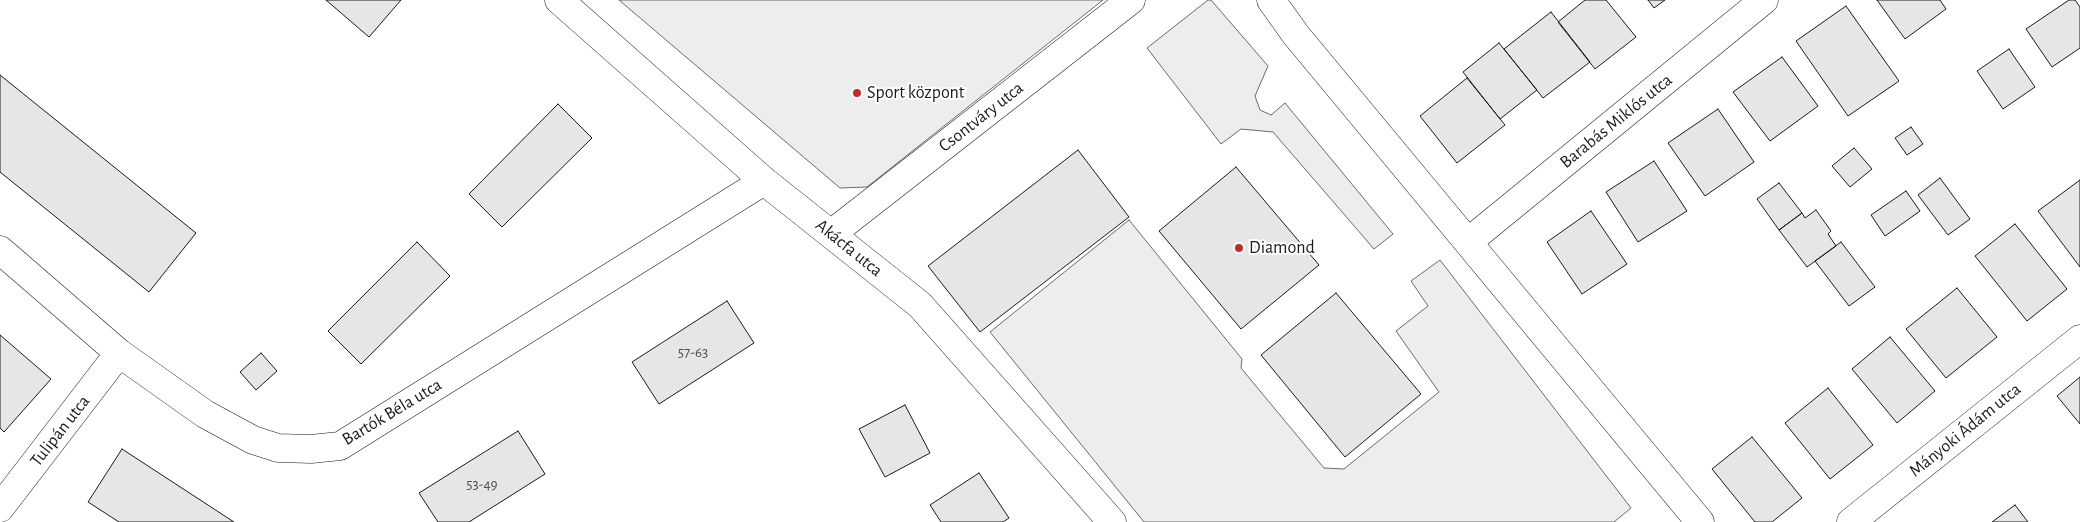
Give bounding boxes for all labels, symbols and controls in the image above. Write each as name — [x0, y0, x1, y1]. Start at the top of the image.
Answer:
street label: Barabás Miklós utca — [1555, 69, 1677, 173]
street label: Csontváry utca — [934, 77, 1028, 157]
place label: Sport központ — [867, 82, 965, 104]
marker: Sport központ — [851, 87, 863, 99]
street label: Akácfa utca — [811, 215, 887, 281]
place label: Diamond — [1249, 237, 1315, 259]
marker: Diamond — [1233, 242, 1245, 254]
house number: 57-63 — [678, 343, 708, 361]
street label: Bartók Béla utca — [338, 374, 446, 450]
street label: Mányoki Ádám utca — [1905, 378, 2025, 482]
street label: Tulipán utca — [25, 391, 95, 471]
house number: 53-49 — [466, 475, 498, 493]

